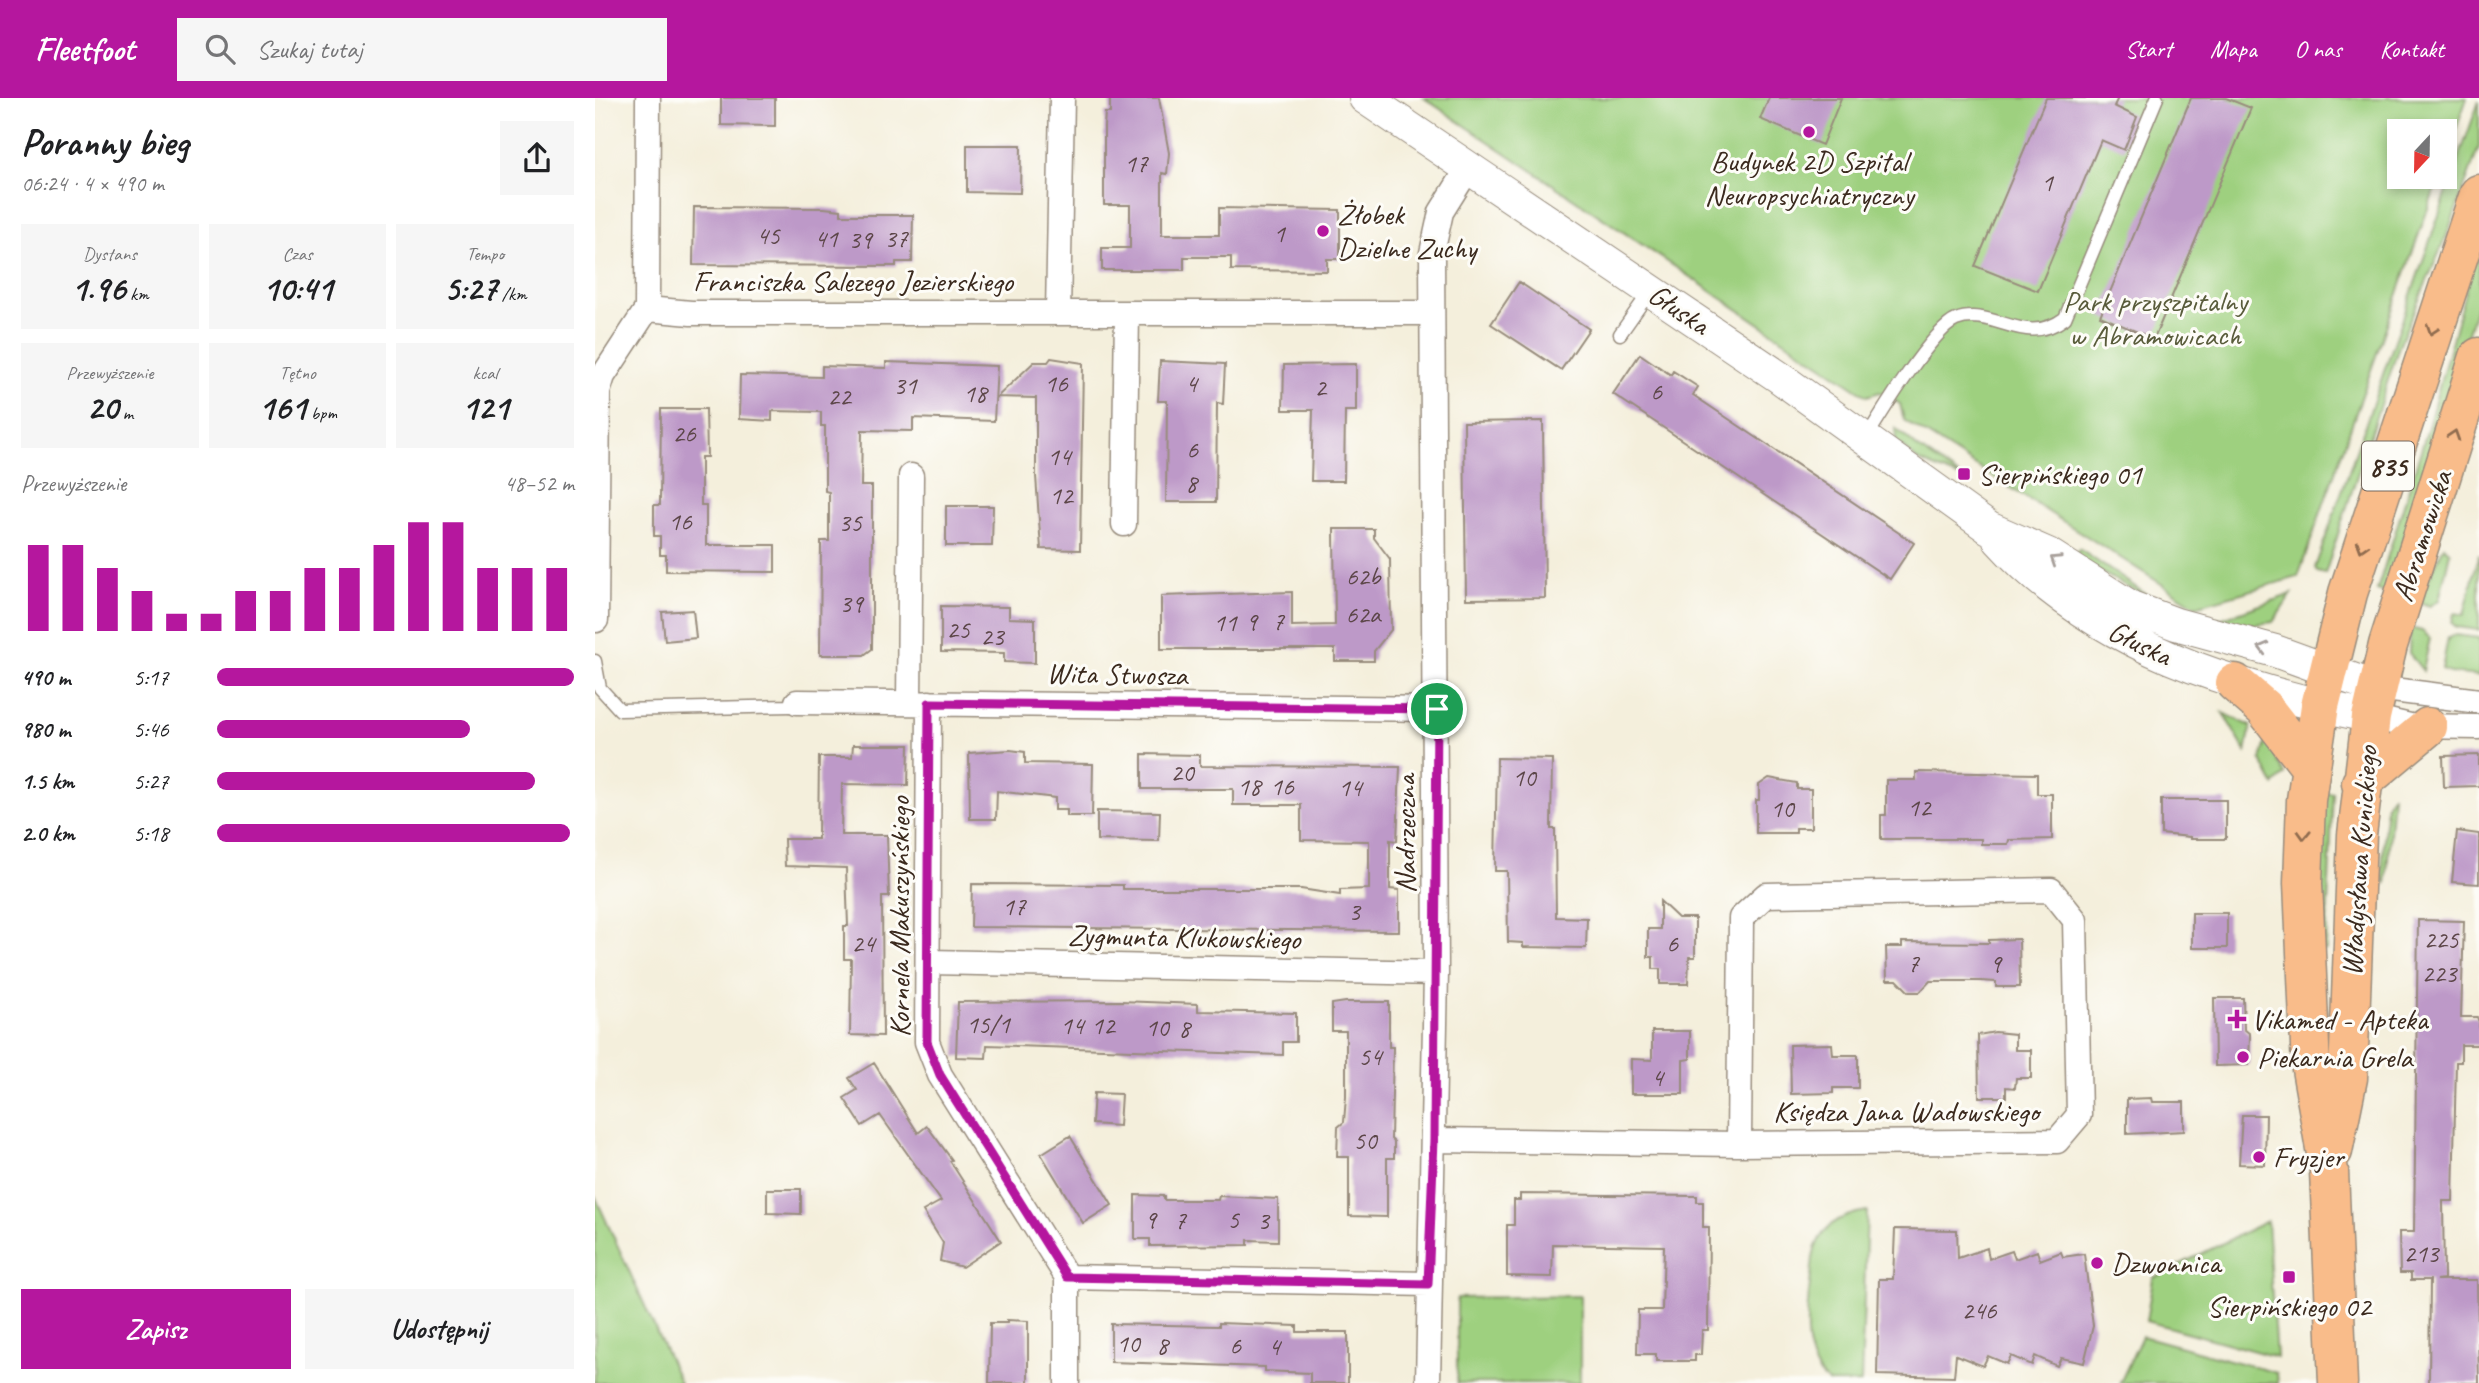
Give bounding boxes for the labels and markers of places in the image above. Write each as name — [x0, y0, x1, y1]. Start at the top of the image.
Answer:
marker: Budynek 2D Szpital Neuropsychiatryczny — [1801, 124, 1817, 140]
place label: Budynek 2D Szpital Neuropsychiatryczny — [1705, 142, 1916, 214]
place label: Żłobek Dzielne Zuchy — [1337, 195, 1479, 267]
marker: Żłobek Dzielne Zuchy — [1315, 223, 1331, 239]
place label: Sierpińskiego 01 — [1978, 455, 2143, 493]
marker: Sierpińskiego 01 — [1956, 466, 1972, 482]
pin — [1407, 679, 1467, 739]
place label: Vikamed - Apteka — [2251, 1000, 2430, 1038]
marker: Vikamed - Apteka — [2229, 1011, 2245, 1027]
place label: Piekarnia Grela — [2257, 1038, 2414, 1076]
marker: Piekarnia Grela — [2235, 1049, 2251, 1065]
place label: Fryzjer — [2273, 1138, 2346, 1176]
marker: Fryzjer — [2251, 1149, 2267, 1165]
place label: Dzwonnica — [2111, 1244, 2223, 1282]
marker: Dzwonnica — [2089, 1255, 2105, 1271]
marker: Sierpińskiego 02 — [2281, 1269, 2297, 1285]
place label: Sierpińskiego 02 — [2207, 1287, 2373, 1325]

